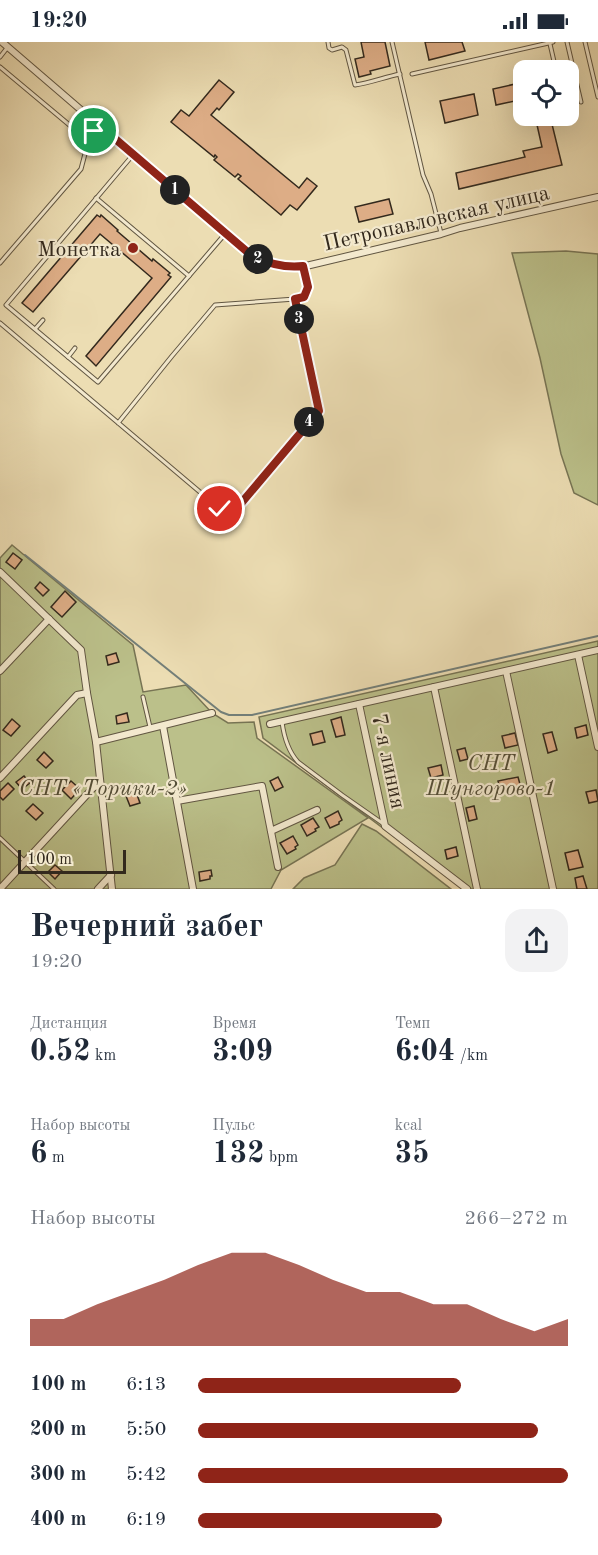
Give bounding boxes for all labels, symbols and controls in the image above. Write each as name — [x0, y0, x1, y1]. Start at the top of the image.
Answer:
text: 19:20 — [30, 10, 87, 32]
map controls — [513, 60, 579, 126]
button: locate — [513, 60, 579, 126]
pin — [68, 105, 119, 156]
icon: arrive — [77, 114, 110, 147]
pin: 1 — [160, 175, 190, 205]
text: 1 — [170, 182, 180, 198]
street label: Петропавловская улица — [321, 182, 552, 256]
place label: Монетка — [37, 239, 121, 261]
marker: Монетка — [126, 241, 140, 255]
pin: 2 — [243, 244, 273, 274]
text: 2 — [253, 251, 263, 267]
pin: 3 — [284, 304, 314, 334]
text: 3 — [294, 311, 304, 327]
pin: 4 — [294, 407, 324, 437]
text: 4 — [304, 414, 314, 430]
pin — [194, 483, 245, 534]
icon: check — [203, 492, 236, 525]
street label: 7-я линия — [367, 712, 409, 811]
park label: СНТ Шунгорово-1 — [425, 753, 556, 800]
park label: СНТ «Торики-2» — [19, 778, 187, 800]
scale bar — [18, 847, 126, 875]
text: 100 m — [27, 852, 72, 868]
button: share — [505, 909, 568, 972]
text: Вечерний забег — [30, 911, 263, 944]
text: 19:20 — [30, 952, 82, 972]
text: Дистанция — [30, 1016, 107, 1032]
text: Время — [212, 1016, 257, 1032]
text: Темп — [395, 1016, 430, 1032]
text: 0.52 — [30, 1037, 91, 1067]
text: 3:09 — [212, 1037, 273, 1067]
text: 6:04 — [395, 1037, 455, 1067]
text: km — [91, 1048, 116, 1064]
text: /km — [455, 1048, 488, 1064]
text: Набор высоты — [30, 1118, 130, 1134]
text: Пульс — [212, 1118, 255, 1134]
text: kcal — [395, 1118, 422, 1134]
text: 6 — [30, 1139, 47, 1169]
text: 132 — [212, 1139, 265, 1169]
text: 35 — [395, 1139, 429, 1169]
text: m — [47, 1150, 65, 1166]
text: bpm — [265, 1150, 298, 1166]
text: Набор высоты — [30, 1209, 156, 1229]
text: 266–272 m — [465, 1209, 568, 1229]
text: 100 m — [30, 1375, 86, 1395]
text: 6:13 — [126, 1375, 166, 1395]
text: 200 m — [30, 1420, 86, 1440]
text: 5:50 — [126, 1420, 166, 1440]
text: 300 m — [30, 1465, 86, 1485]
text: 5:42 — [126, 1465, 166, 1485]
text: 400 m — [30, 1510, 86, 1530]
text: 6:19 — [126, 1510, 166, 1530]

